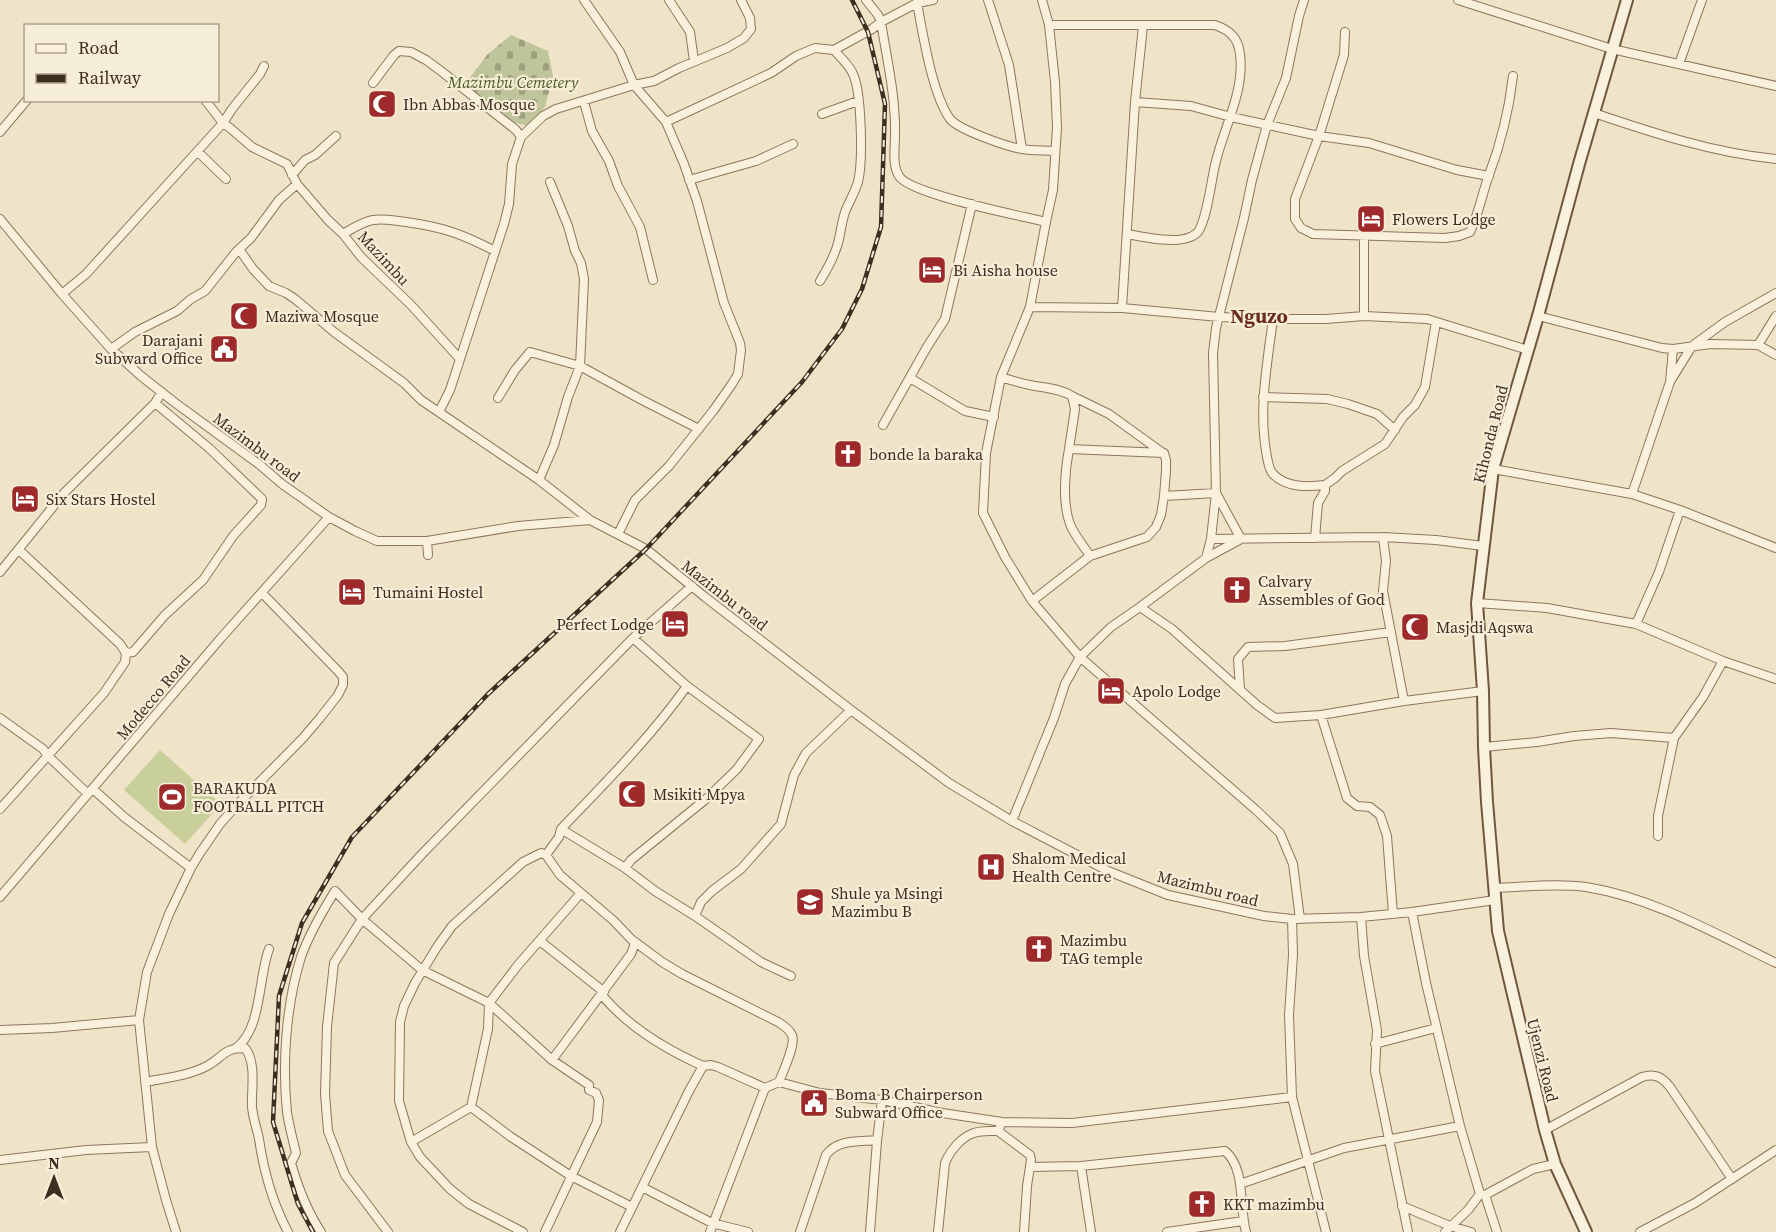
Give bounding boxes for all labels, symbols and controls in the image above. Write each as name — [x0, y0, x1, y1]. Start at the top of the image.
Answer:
legend — [24, 24, 219, 102]
text: Road — [78, 35, 119, 60]
text: Railway — [78, 65, 142, 90]
park label: Mazimbu Cemetery — [447, 71, 579, 93]
mosque icon: Ibn Abbas Mosque — [366, 88, 398, 120]
place label: Ibn Abbas Mosque — [403, 93, 535, 115]
hotel icon: Flowers Lodge — [1355, 203, 1387, 235]
place label: Flowers Lodge — [1392, 208, 1496, 230]
street label: Mazimbu — [353, 226, 415, 290]
hotel icon: Bi Aisha house — [916, 254, 948, 286]
place label: Bi Aisha house — [953, 259, 1058, 281]
mosque icon: Maziwa Mosque — [228, 300, 260, 332]
district label: Nguzo — [1230, 302, 1288, 330]
place label: Maziwa Mosque — [265, 305, 379, 327]
place label: Darajani Subward Office — [95, 329, 203, 369]
public building icon: Darajani Subward Office — [208, 333, 240, 365]
street label: Kihonda Road — [1467, 383, 1513, 485]
street label: Mazimbu road — [209, 407, 305, 487]
church icon: bonde la baraka — [832, 438, 864, 470]
place label: bonde la baraka — [869, 443, 984, 465]
hotel icon: Six Stars Hostel — [9, 483, 41, 515]
place label: Six Stars Hostel — [46, 488, 156, 510]
street label: Mazimbu road — [677, 554, 773, 636]
place label: Calvary Assembles of God — [1258, 570, 1385, 610]
church icon: Calvary Assembles of God — [1221, 574, 1253, 606]
hotel icon: Tumaini Hostel — [336, 576, 368, 608]
place label: Tumaini Hostel — [373, 581, 483, 603]
hotel icon: Perfect Lodge — [659, 608, 691, 640]
mosque icon: Masjdi Aqswa — [1399, 611, 1431, 643]
place label: Perfect Lodge — [556, 613, 654, 635]
place label: Masjdi Aqswa — [1436, 616, 1534, 638]
street label: Modecco Road — [111, 650, 195, 744]
hotel icon: Apolo Lodge — [1095, 675, 1127, 707]
place label: Apolo Lodge — [1132, 680, 1221, 702]
place label: BARAKUDA FOOTBALL PITCH — [193, 777, 324, 817]
mosque icon: Msikiti Mpya — [616, 778, 648, 810]
sports icon: BARAKUDA FOOTBALL PITCH — [156, 781, 188, 813]
place label: Msikiti Mpya — [653, 783, 746, 805]
place label: Shalom Medical Health Centre — [1012, 847, 1127, 887]
hospital icon: Shalom Medical Health Centre — [975, 851, 1007, 883]
street label: Mazimbu road — [1155, 865, 1261, 911]
place label: Shule ya Msingi Mazimbu B — [831, 882, 943, 922]
school or university icon: Shule ya Msingi Mazimbu B — [794, 886, 826, 918]
place label: Mazimbu TAG temple — [1060, 929, 1143, 969]
church icon: Mazimbu TAG temple — [1023, 933, 1055, 965]
street label: Ujenzi Road — [1522, 1016, 1564, 1104]
place label: Boma B Chairperson Subward Office — [835, 1083, 983, 1123]
public building icon: Boma B Chairperson Subward Office — [798, 1087, 830, 1119]
north arrow — [24, 1148, 84, 1208]
text: N — [48, 1152, 60, 1174]
church icon: KKT mazimbu — [1186, 1188, 1218, 1220]
place label: KKT mazimbu — [1223, 1193, 1325, 1215]

